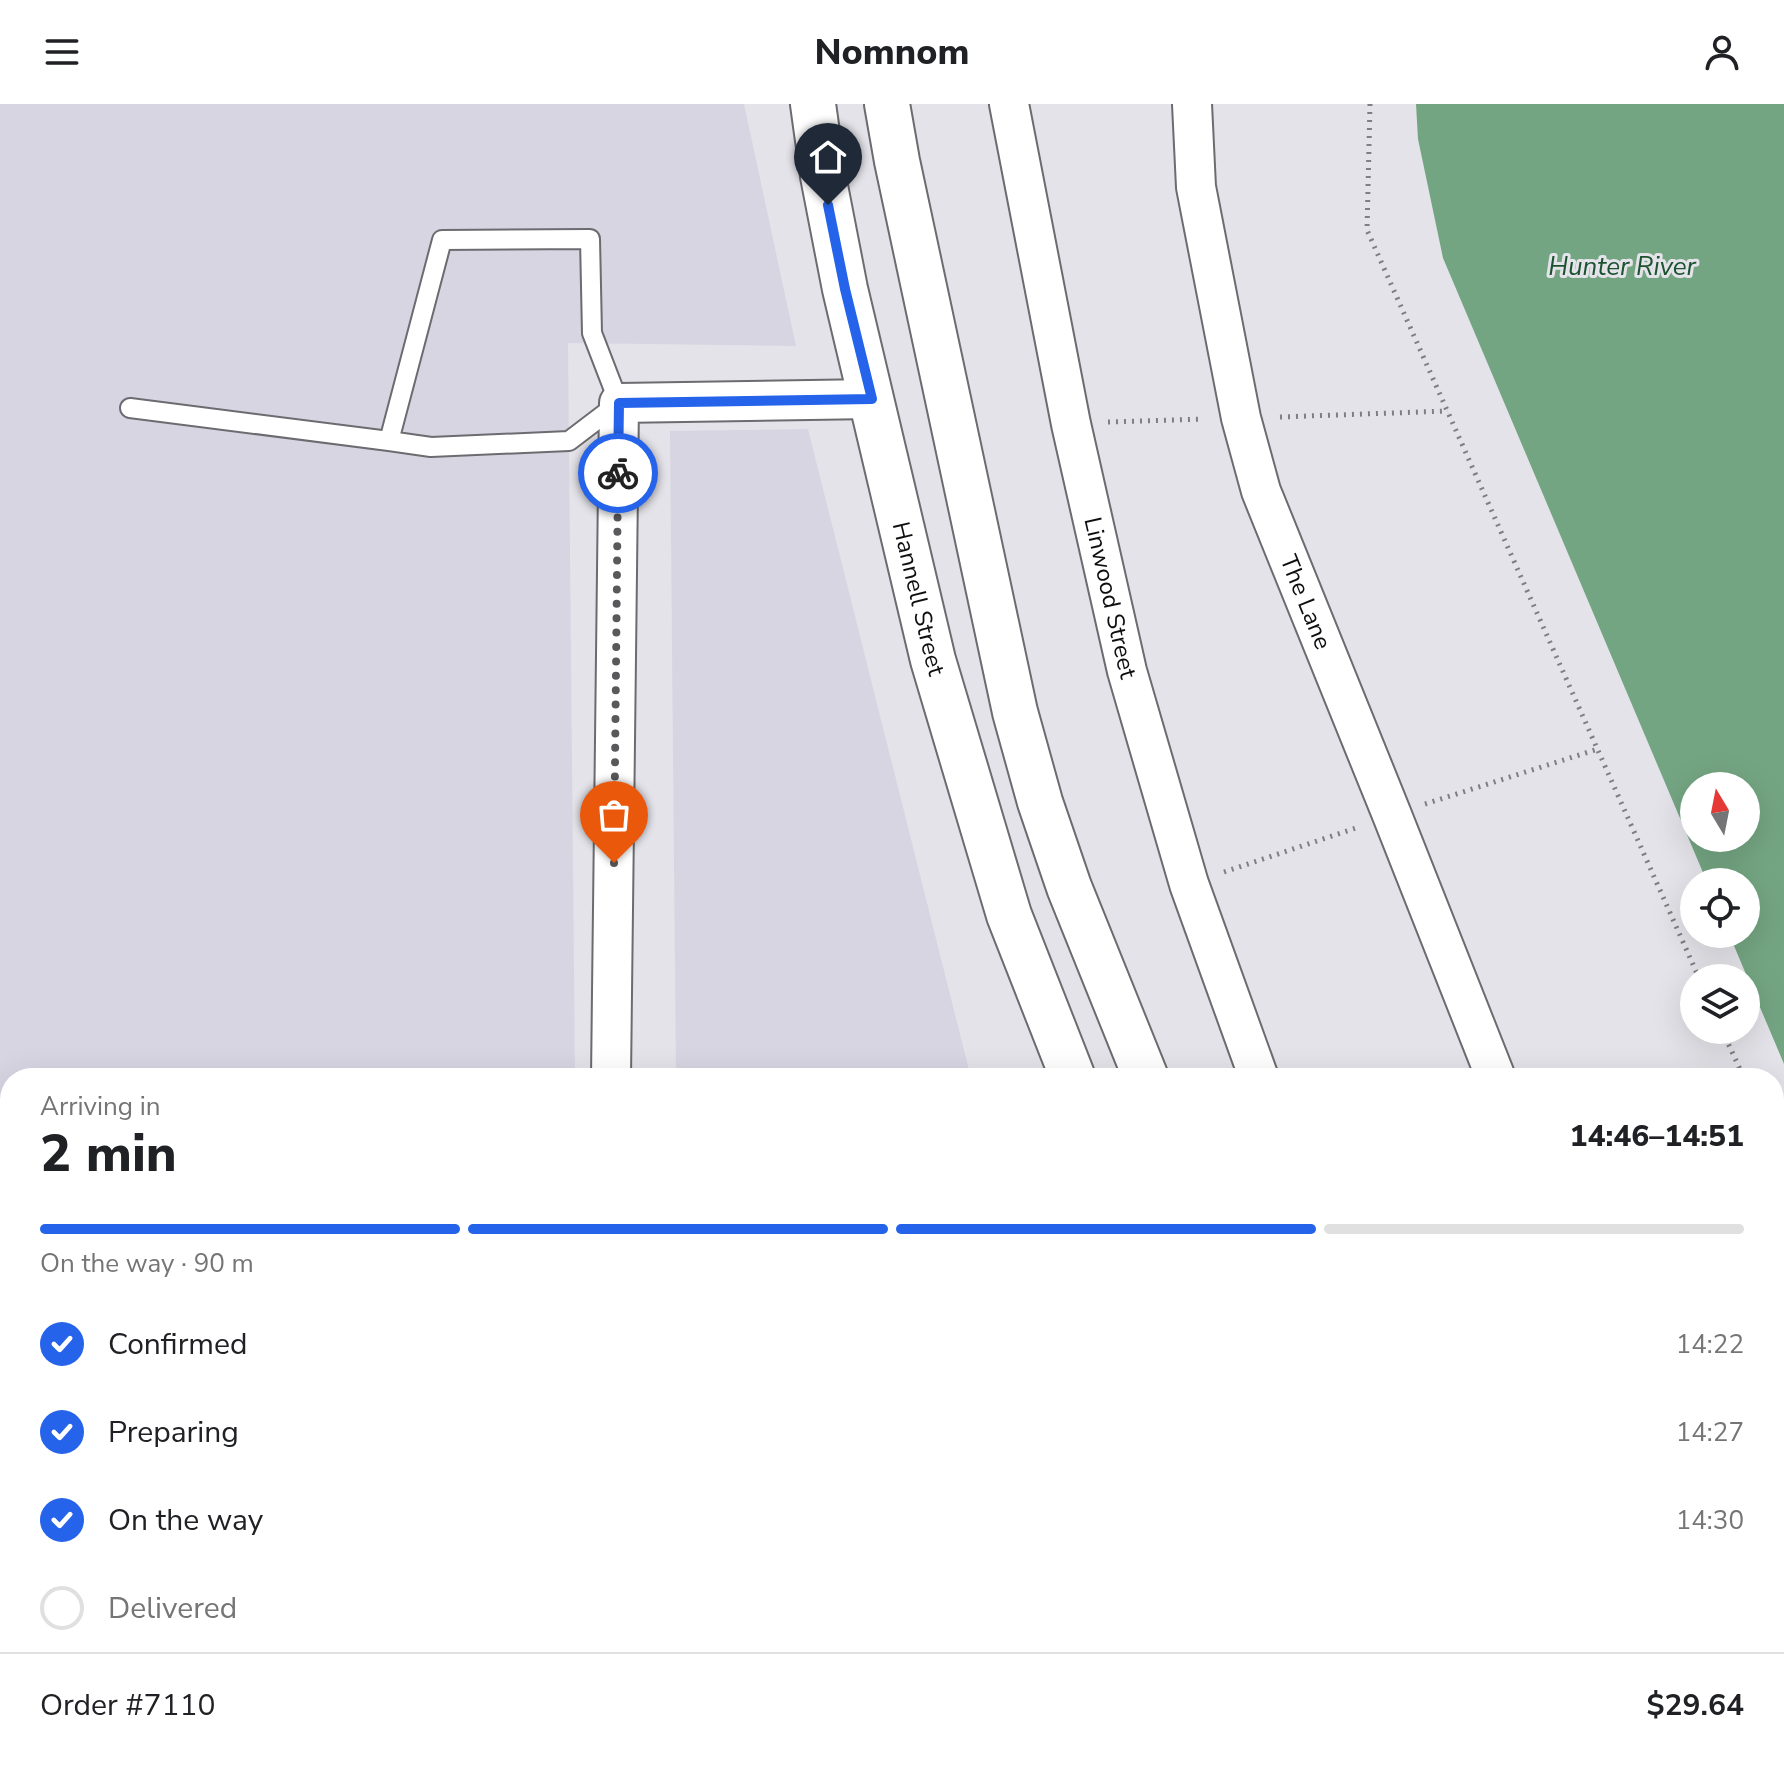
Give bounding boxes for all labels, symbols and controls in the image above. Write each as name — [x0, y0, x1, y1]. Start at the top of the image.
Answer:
text: Nomnom — [815, 28, 969, 77]
icon: menu — [40, 30, 84, 74]
icon: person — [1700, 30, 1744, 74]
pin — [794, 123, 862, 205]
icon: home — [806, 135, 850, 179]
water label: Hunter River — [1548, 249, 1697, 284]
courier — [578, 433, 658, 513]
icon: bike — [596, 451, 640, 495]
street label: Linwood Street — [1077, 514, 1145, 683]
street label: Hannell Street — [885, 519, 953, 680]
street label: The Lane — [1272, 550, 1339, 654]
north arrow — [1680, 772, 1760, 852]
map controls — [1680, 772, 1760, 1044]
pin — [580, 781, 648, 863]
icon: bag — [592, 793, 636, 837]
button: locate — [1680, 868, 1760, 948]
button: layers — [1680, 964, 1760, 1044]
text: Arriving in — [40, 1089, 161, 1124]
text: 14:46–14:51 — [1569, 1116, 1744, 1157]
text: 2 min — [40, 1118, 177, 1189]
text: On the way · 90 m — [40, 1246, 254, 1281]
icon: check — [40, 1322, 84, 1366]
text: Confirmed — [108, 1324, 248, 1365]
text: 14:22 — [1676, 1327, 1744, 1362]
icon: check — [40, 1410, 84, 1454]
text: Preparing — [108, 1412, 239, 1453]
text: 14:27 — [1676, 1415, 1744, 1450]
icon: check — [40, 1498, 84, 1542]
text: On the way — [108, 1500, 263, 1541]
text: 14:30 — [1676, 1503, 1744, 1538]
text: Delivered — [108, 1588, 237, 1629]
text: Order #7110 — [40, 1685, 215, 1726]
text: $29.64 — [1647, 1685, 1744, 1726]

